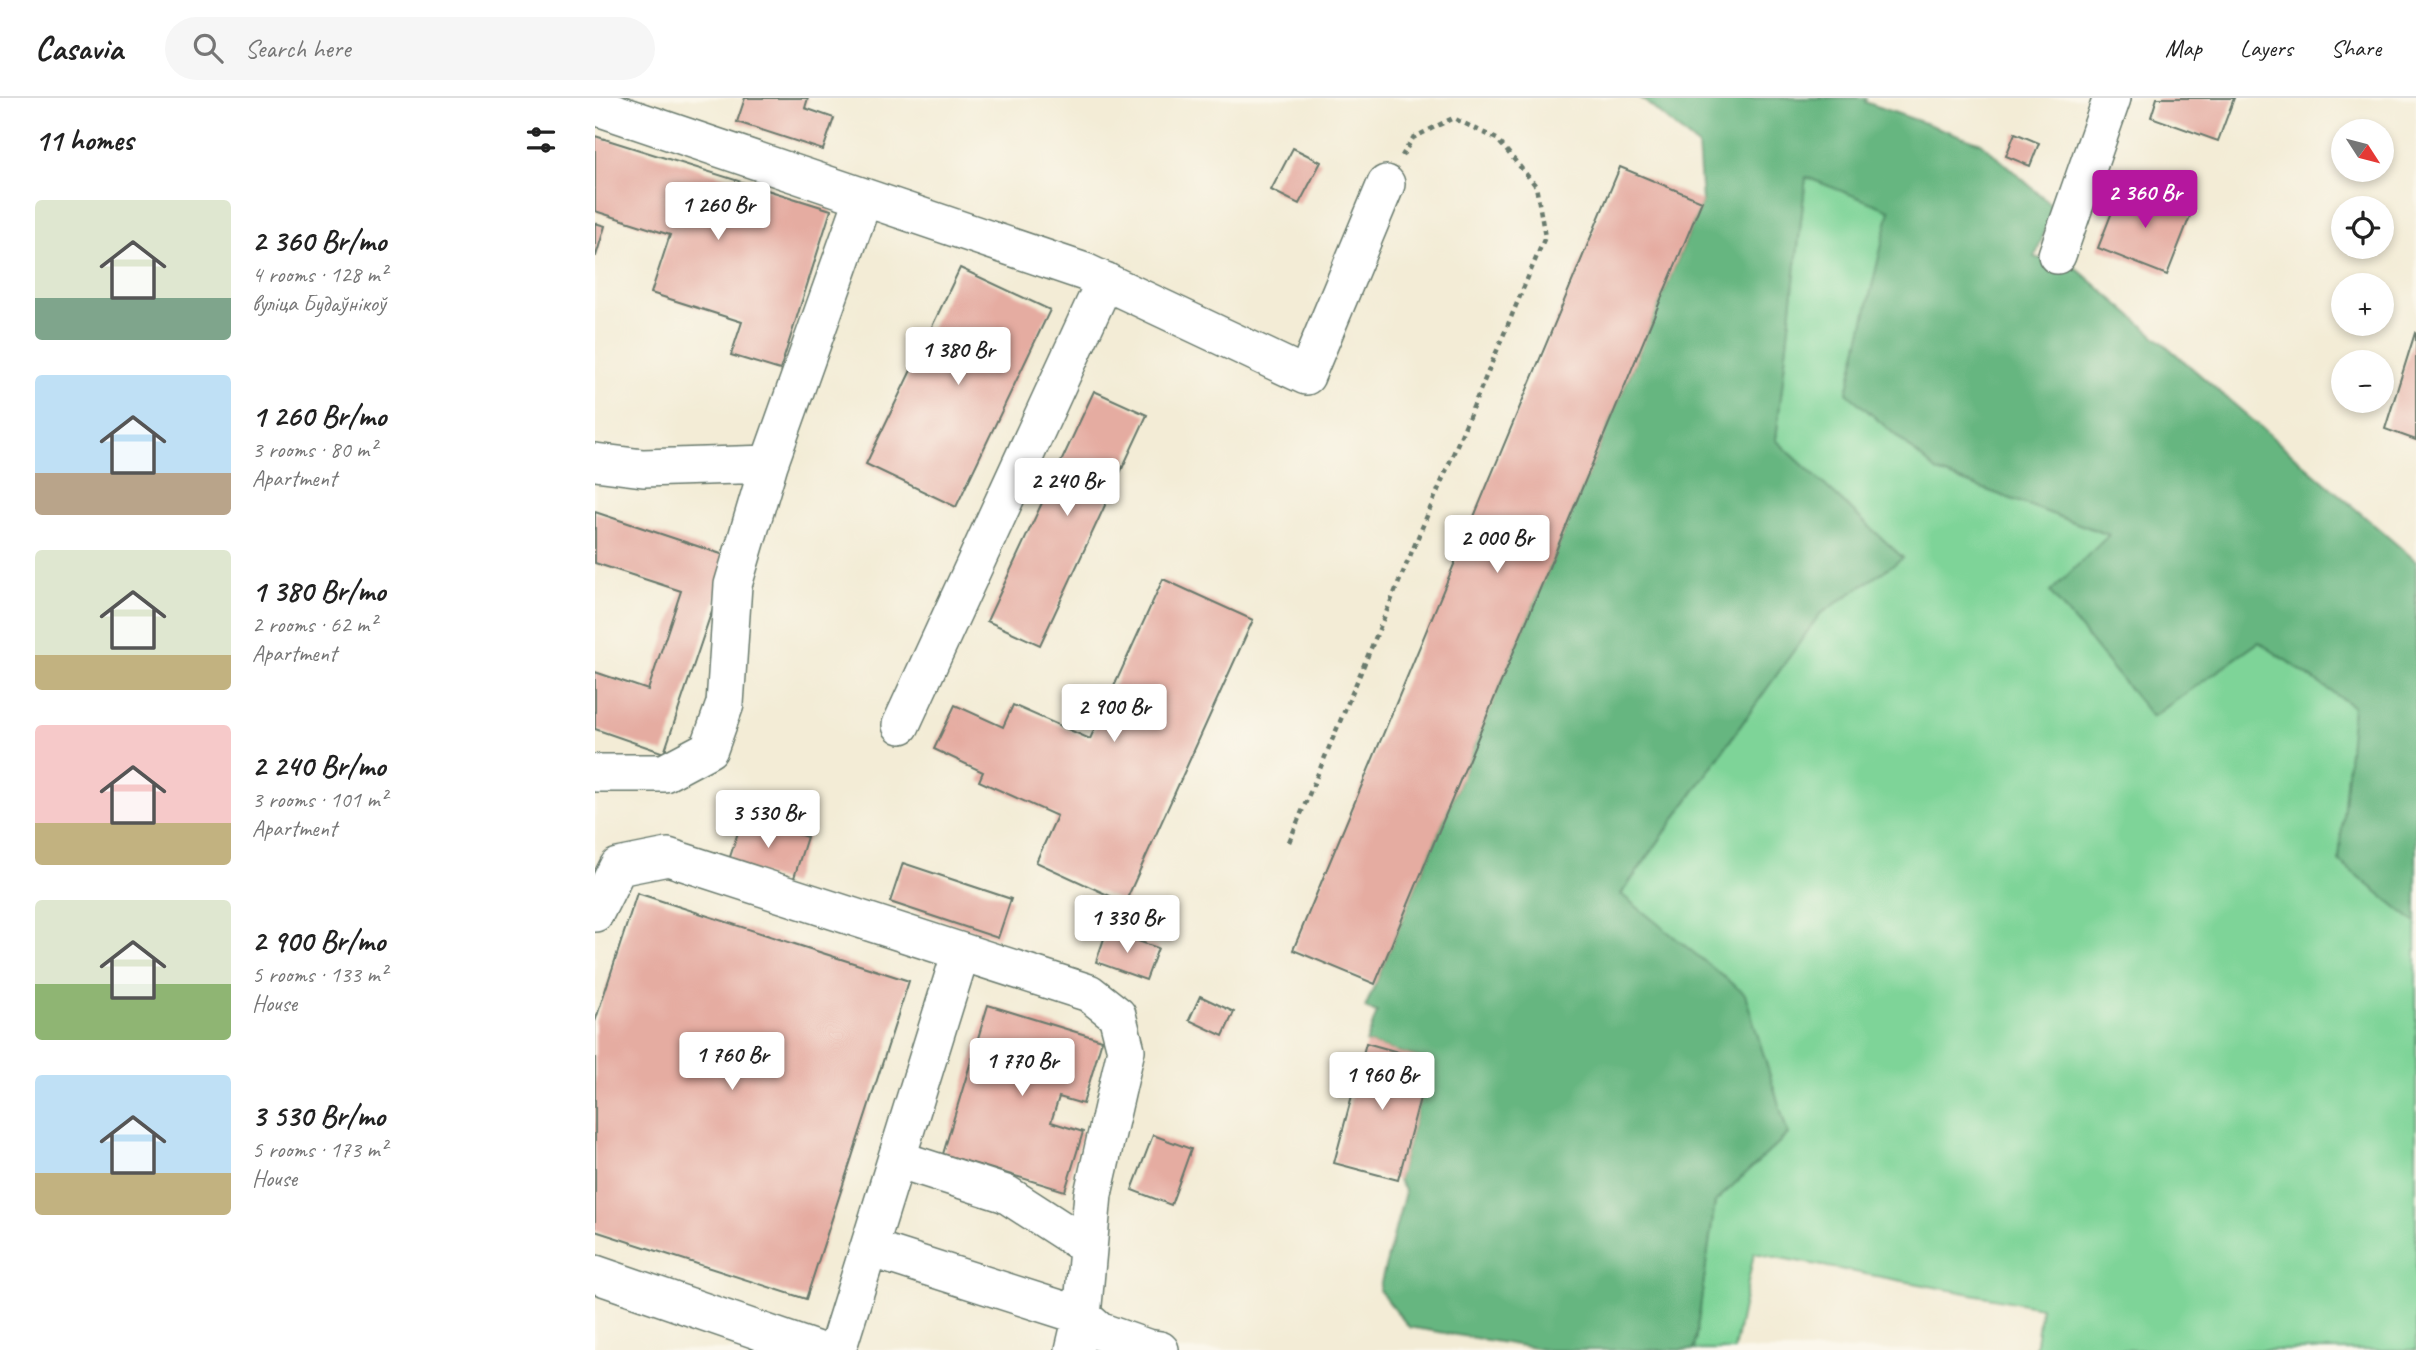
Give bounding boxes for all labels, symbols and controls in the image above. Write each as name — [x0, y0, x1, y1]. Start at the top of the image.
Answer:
search box — [165, 17, 655, 80]
text: Casavia — [35, 27, 123, 69]
icon: search — [189, 29, 227, 67]
text: Search here — [245, 32, 351, 65]
text: Map — [2165, 33, 2202, 63]
text: Layers — [2240, 33, 2293, 63]
text: Share — [2331, 33, 2381, 63]
north arrow — [2331, 119, 2394, 182]
map controls — [2331, 119, 2394, 413]
text: 11 homes — [35, 121, 133, 159]
icon: filters — [522, 121, 560, 159]
pin: 2 360 Br — [2073, 170, 2217, 230]
text: 2 360 Br — [2108, 178, 2182, 207]
pin: 1 260 Br — [646, 183, 790, 242]
text: 1 260 Br — [681, 190, 755, 219]
button: locate — [2331, 196, 2394, 259]
text: 2 360 Br/mo — [252, 222, 386, 260]
icon: home — [91, 228, 175, 312]
text: 4 rooms · 128 m² — [252, 260, 387, 289]
button: + — [2331, 273, 2394, 336]
text: вуліца Будаўнікоў — [252, 289, 386, 318]
pin: 1 380 Br — [886, 328, 1030, 387]
text: 1 380 Br — [922, 335, 994, 364]
button: − — [2331, 350, 2394, 413]
text: 1 260 Br/mo — [252, 397, 386, 435]
icon: home — [91, 403, 175, 487]
text: 3 rooms · 80 m² — [252, 435, 376, 464]
pin: 2 240 Br — [995, 458, 1139, 518]
text: Apartment — [252, 464, 337, 493]
text: 2 240 Br — [1031, 466, 1103, 495]
pin: 2 000 Br — [1425, 516, 1569, 575]
text: 2 000 Br — [1461, 523, 1533, 552]
text: 1 380 Br/mo — [252, 572, 385, 610]
icon: home — [91, 578, 175, 662]
text: 2 rooms · 62 m² — [252, 610, 376, 639]
text: Apartment — [252, 639, 337, 668]
pin: 2 900 Br — [1042, 684, 1186, 744]
text: 2 900 Br — [1078, 692, 1150, 721]
text: 2 240 Br/mo — [252, 747, 385, 785]
icon: home — [91, 753, 175, 837]
text: 3 rooms · 101 m² — [252, 785, 387, 814]
pin: 3 530 Br — [696, 790, 840, 850]
text: 3 530 Br — [732, 798, 804, 827]
text: Apartment — [252, 814, 337, 843]
pin: 1 330 Br — [1055, 896, 1199, 955]
text: 1 330 Br — [1091, 903, 1163, 932]
text: 2 900 Br/mo — [252, 922, 385, 960]
icon: home — [91, 928, 175, 1012]
text: 5 rooms · 133 m² — [252, 960, 387, 989]
text: House — [252, 989, 297, 1018]
pin: 1 760 Br — [660, 1032, 804, 1092]
pin: 1 770 Br — [950, 1038, 1094, 1098]
text: 1 760 Br — [695, 1040, 769, 1069]
text: 1 770 Br — [986, 1046, 1058, 1075]
pin: 1 960 Br — [1310, 1052, 1454, 1112]
text: 1 960 Br — [1345, 1060, 1419, 1089]
text: 3 530 Br/mo — [252, 1097, 385, 1135]
icon: home — [91, 1103, 175, 1187]
text: 5 rooms · 173 m² — [252, 1135, 387, 1164]
text: House — [252, 1164, 297, 1193]

